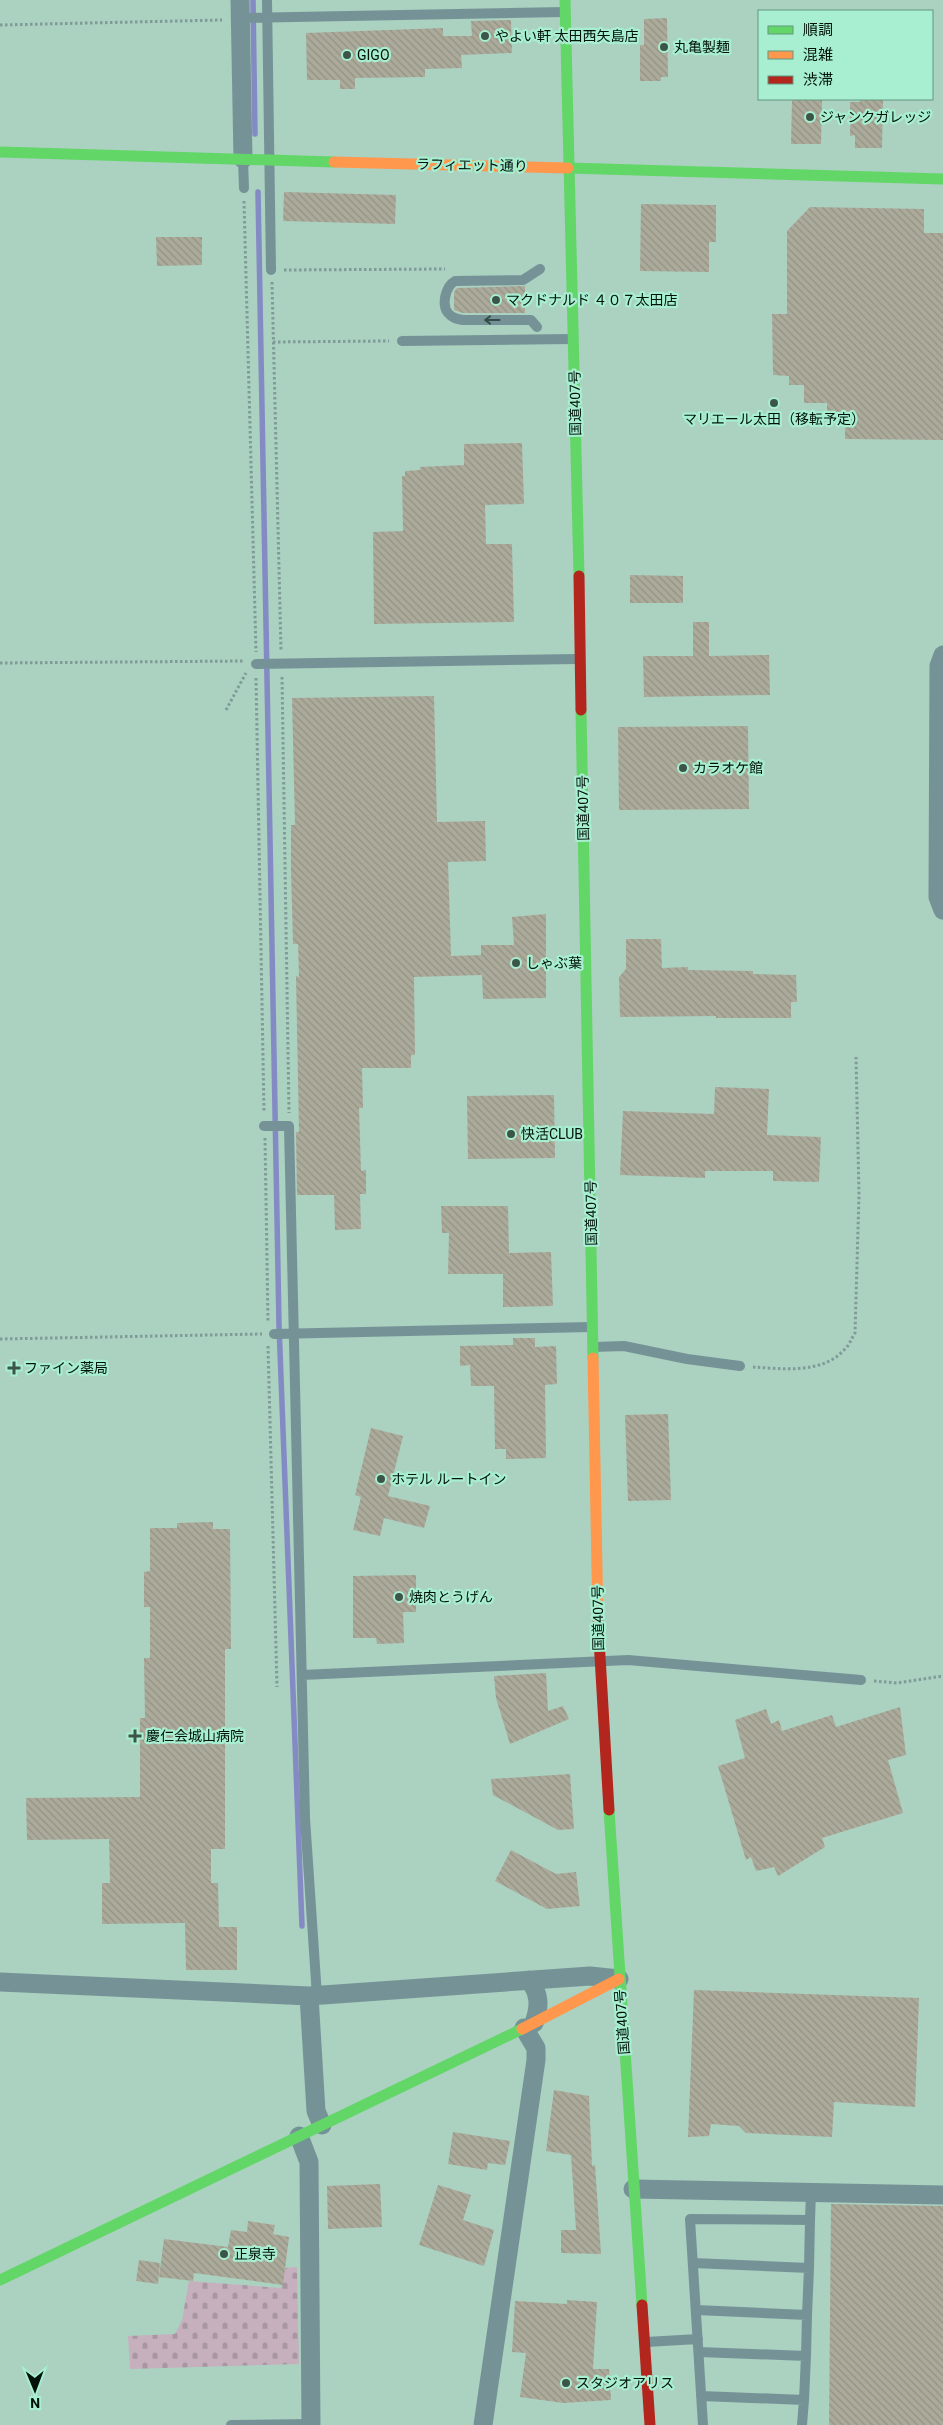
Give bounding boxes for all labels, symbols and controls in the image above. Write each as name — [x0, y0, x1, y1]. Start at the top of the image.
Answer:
legend — [758, 10, 933, 100]
text: 順調 — [803, 21, 833, 39]
place label: やよい軒 太田西矢島店 — [495, 28, 638, 44]
marker: やよい軒 太田西矢島店 — [479, 30, 491, 42]
place label: 丸亀製麺 — [674, 39, 730, 55]
marker: 丸亀製麺 — [658, 41, 670, 53]
text: 混雑 — [803, 46, 833, 64]
place label: GIGO — [357, 47, 390, 63]
marker: GIGO — [341, 49, 353, 61]
text: 渋滞 — [803, 71, 833, 89]
place label: ジャンクガレッジ — [820, 109, 931, 125]
marker: ジャンクガレッジ — [804, 111, 816, 123]
street label: ラフィエット通り — [416, 156, 528, 174]
place label: マクドナルド ４０７太田店 — [506, 292, 677, 308]
marker: マクドナルド ４０７太田店 — [490, 294, 502, 306]
one-way arrow — [484, 315, 500, 325]
street label: 国道407号 — [566, 370, 584, 436]
marker: マリエール太田（移転予定） — [768, 397, 780, 409]
place label: マリエール太田（移転予定） — [683, 411, 865, 427]
place label: カラオケ館 — [693, 760, 763, 776]
marker: カラオケ館 — [677, 762, 689, 774]
street label: 国道407号 — [574, 775, 592, 841]
place label: しゃぶ葉 — [526, 955, 582, 971]
marker: しゃぶ葉 — [510, 957, 522, 969]
place label: 快活CLUB — [521, 1126, 583, 1142]
marker: 快活CLUB — [505, 1128, 517, 1140]
street label: 国道407号 — [582, 1180, 600, 1246]
place label: ファイン薬局 — [24, 1360, 108, 1376]
marker: ファイン薬局 — [8, 1362, 20, 1374]
place label: ホテル ルートイン — [391, 1471, 506, 1487]
marker: ホテル ルートイン — [375, 1473, 387, 1485]
street label: 国道407号 — [589, 1585, 607, 1651]
place label: 焼肉とうげん — [409, 1589, 493, 1605]
marker: 焼肉とうげん — [393, 1591, 405, 1603]
place label: 慶仁会城山病院 — [146, 1728, 244, 1744]
marker: 慶仁会城山病院 — [128, 1729, 142, 1743]
street label: 国道407号 — [612, 1989, 632, 2055]
place label: 正泉寺 — [234, 2246, 276, 2262]
marker: 正泉寺 — [218, 2248, 230, 2260]
north arrow — [10, 2365, 60, 2415]
place label: スタジオアリス — [576, 2375, 674, 2391]
marker: スタジオアリス — [560, 2377, 572, 2389]
text: N — [30, 2395, 40, 2411]

